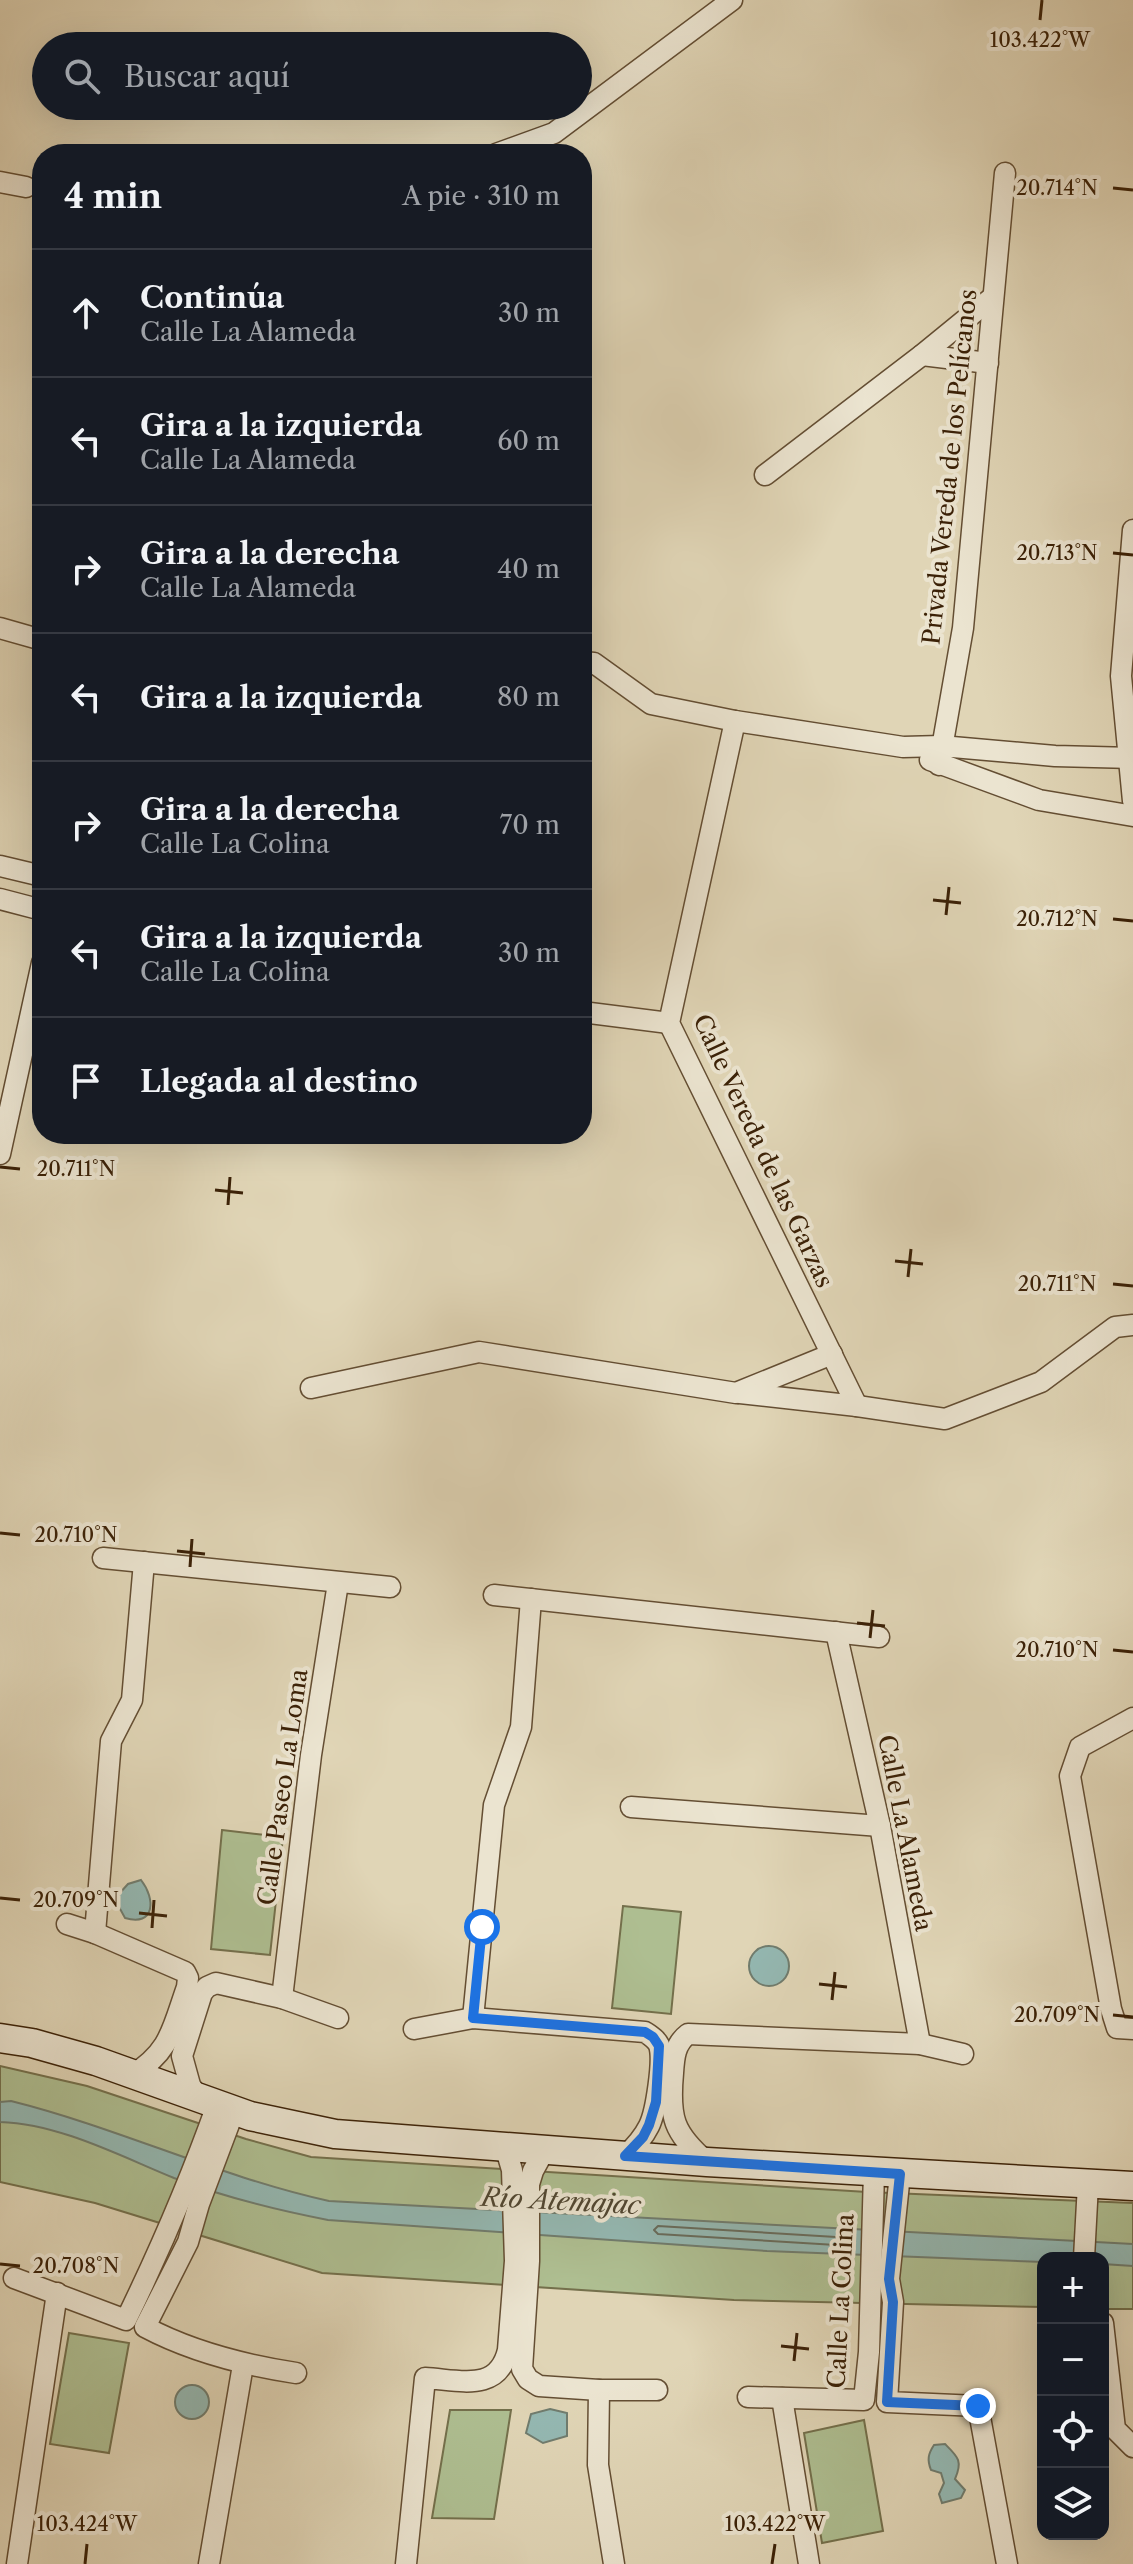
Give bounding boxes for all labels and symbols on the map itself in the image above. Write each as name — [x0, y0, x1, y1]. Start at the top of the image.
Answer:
text: 103.422°W — [990, 28, 1091, 52]
text: 20.714°N — [1016, 176, 1098, 200]
street label: Privada Vereda de los Pelícanos — [916, 288, 983, 646]
text: 20.713°N — [1016, 541, 1098, 565]
text: 20.712°N — [1016, 907, 1098, 931]
street label: Calle Vereda de las Garzas — [687, 1010, 840, 1292]
text: 20.711°N — [37, 1157, 115, 1181]
text: 20.711°N — [1018, 1272, 1096, 1296]
text: 20.710°N — [35, 1523, 117, 1547]
text: 20.710°N — [1016, 1638, 1098, 1662]
street label: Calle Paseo La Loma — [252, 1667, 313, 1907]
street label: Calle La Alameda — [872, 1732, 939, 1934]
text: 20.709°N — [33, 1888, 119, 1912]
route start — [464, 1909, 500, 1945]
text: 20.709°N — [1014, 2003, 1100, 2027]
water label: Río Atemajac — [479, 2181, 642, 2221]
street label: Calle La Colina — [821, 2212, 860, 2389]
text: 20.708°N — [33, 2254, 119, 2278]
route end — [960, 2388, 996, 2424]
text: 103.424°W — [37, 2512, 138, 2536]
text: 103.422°W — [725, 2512, 826, 2536]

